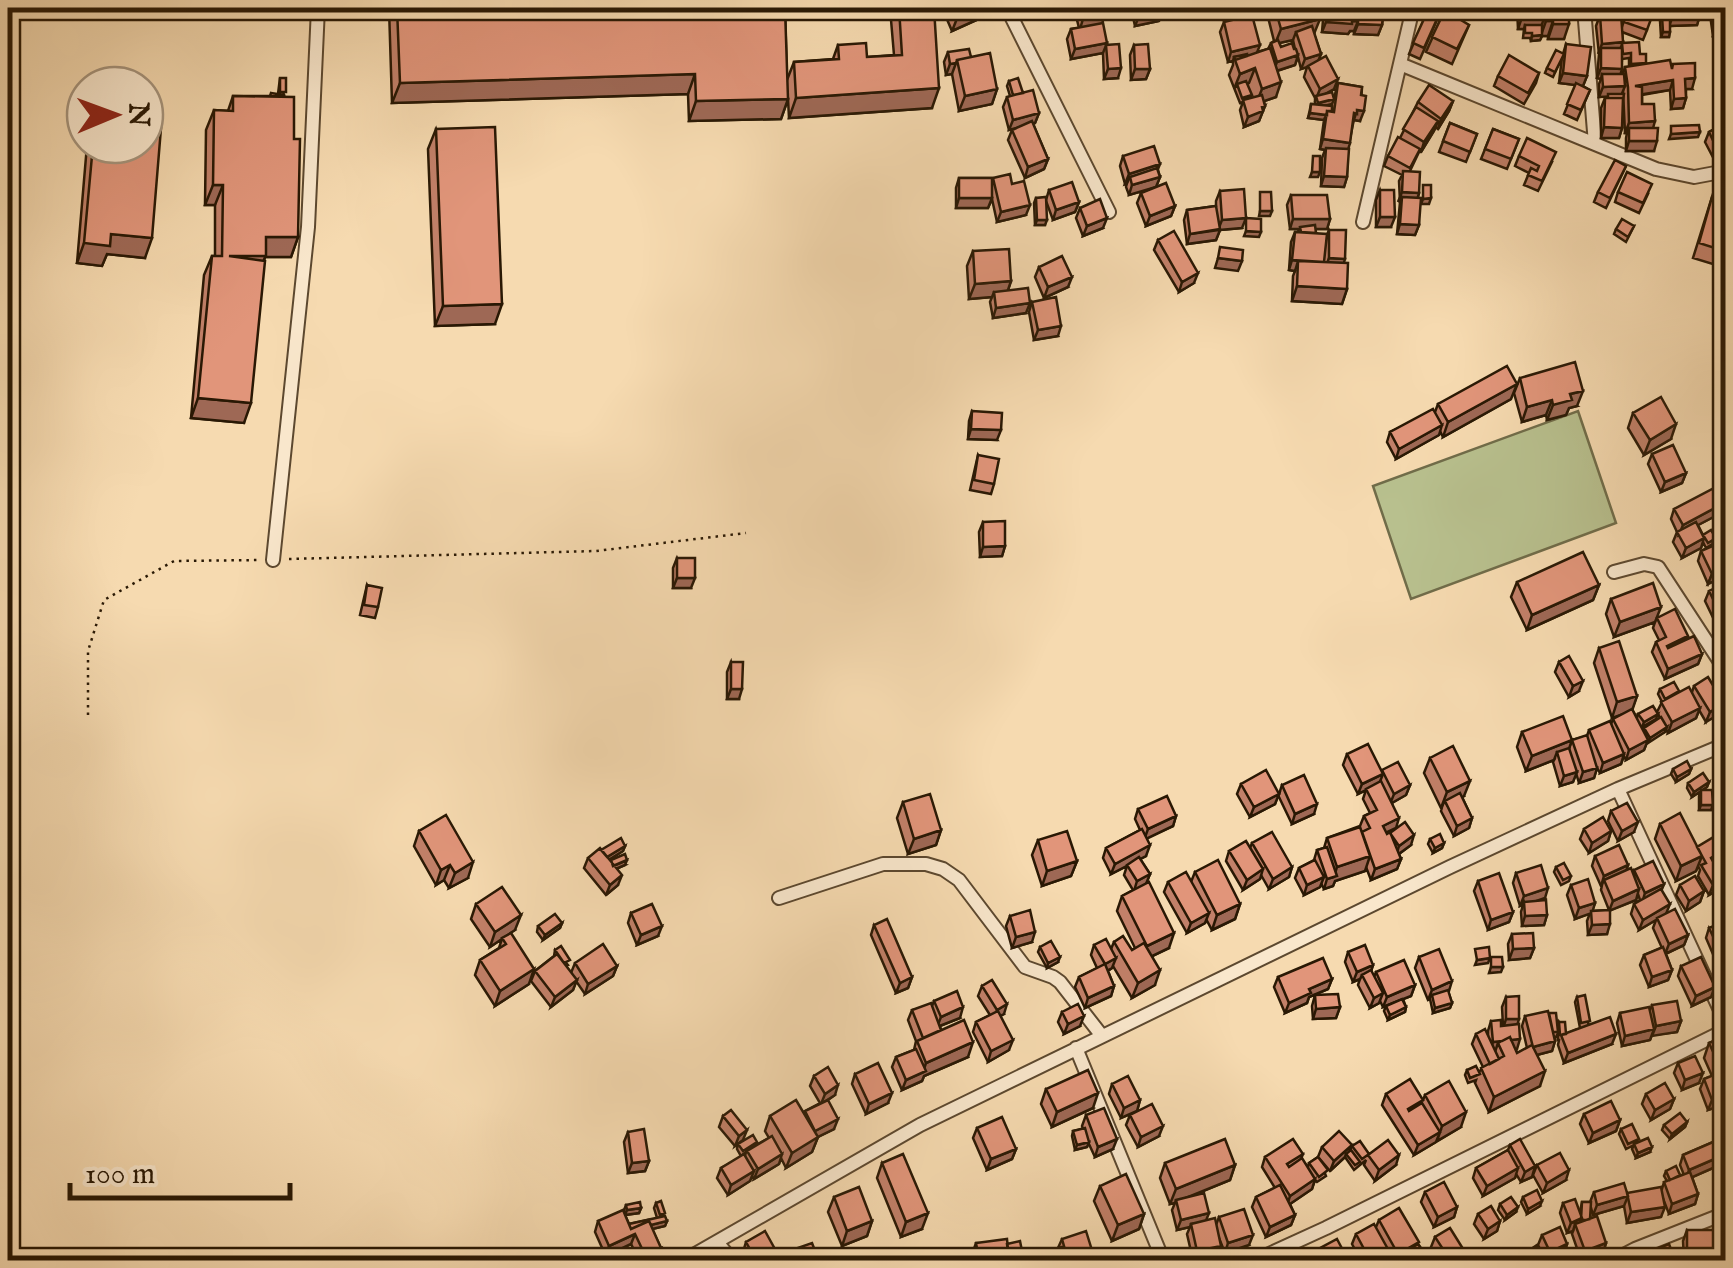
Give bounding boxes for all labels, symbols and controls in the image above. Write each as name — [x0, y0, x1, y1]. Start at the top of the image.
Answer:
north arrow — [65, 65, 165, 165]
text: N — [120, 101, 155, 127]
scale bar — [70, 1138, 290, 1200]
text: 100 m — [85, 1156, 155, 1194]

